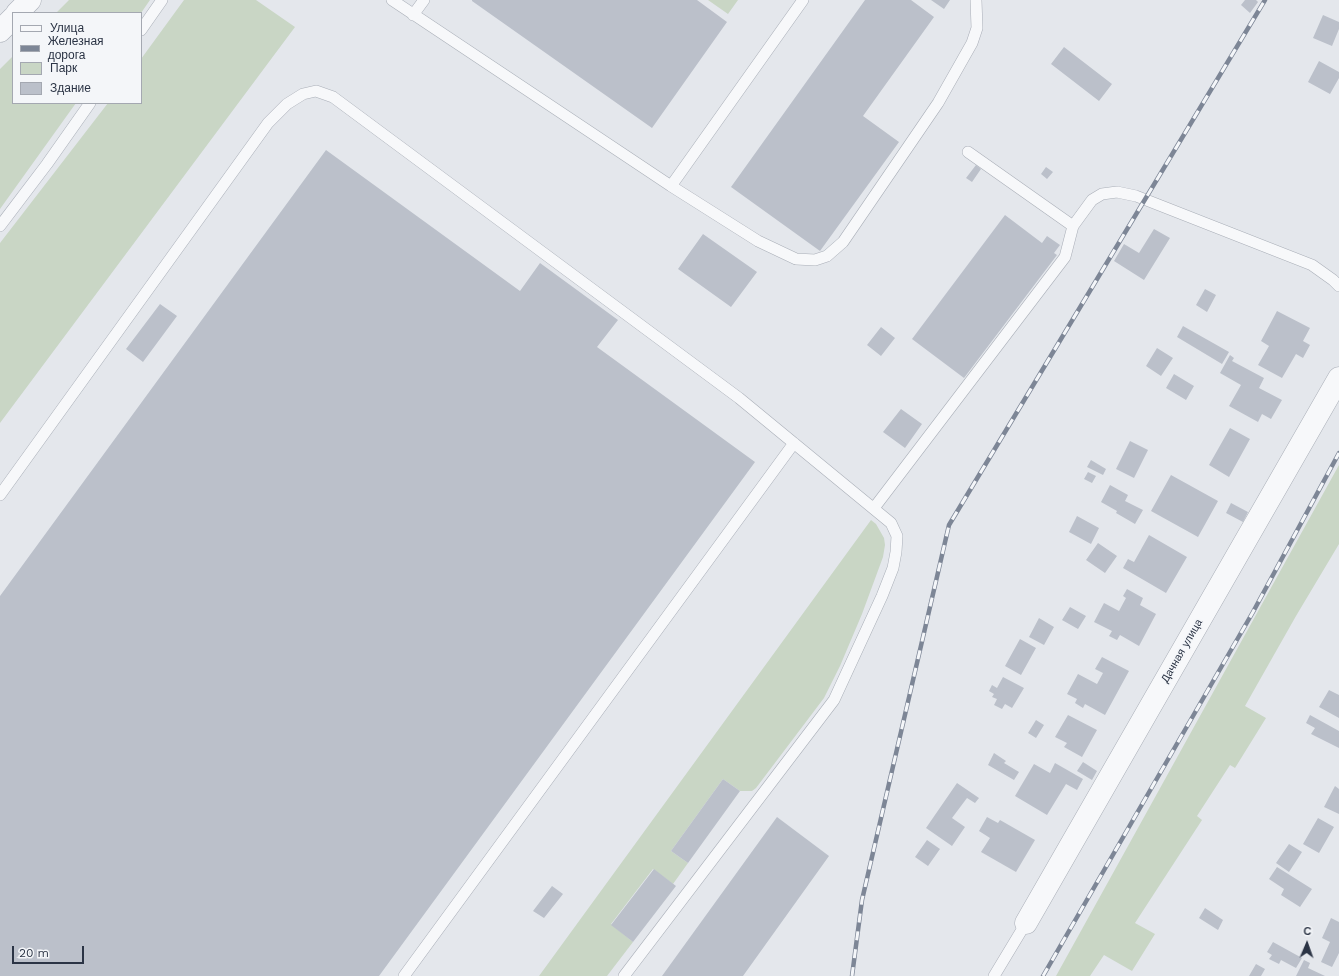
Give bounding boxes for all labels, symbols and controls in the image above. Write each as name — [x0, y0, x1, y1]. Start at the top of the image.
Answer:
legend — [12, 12, 142, 104]
text: Улица — [50, 21, 84, 35]
text: Железная дорога — [48, 34, 104, 62]
text: Парк — [50, 61, 77, 75]
text: Здание — [50, 81, 91, 95]
street label: Дачная улица — [1158, 617, 1206, 685]
north arrow — [1287, 924, 1327, 964]
text: С — [1303, 925, 1312, 938]
scale bar — [14, 938, 86, 964]
text: 20 m — [19, 946, 49, 960]

